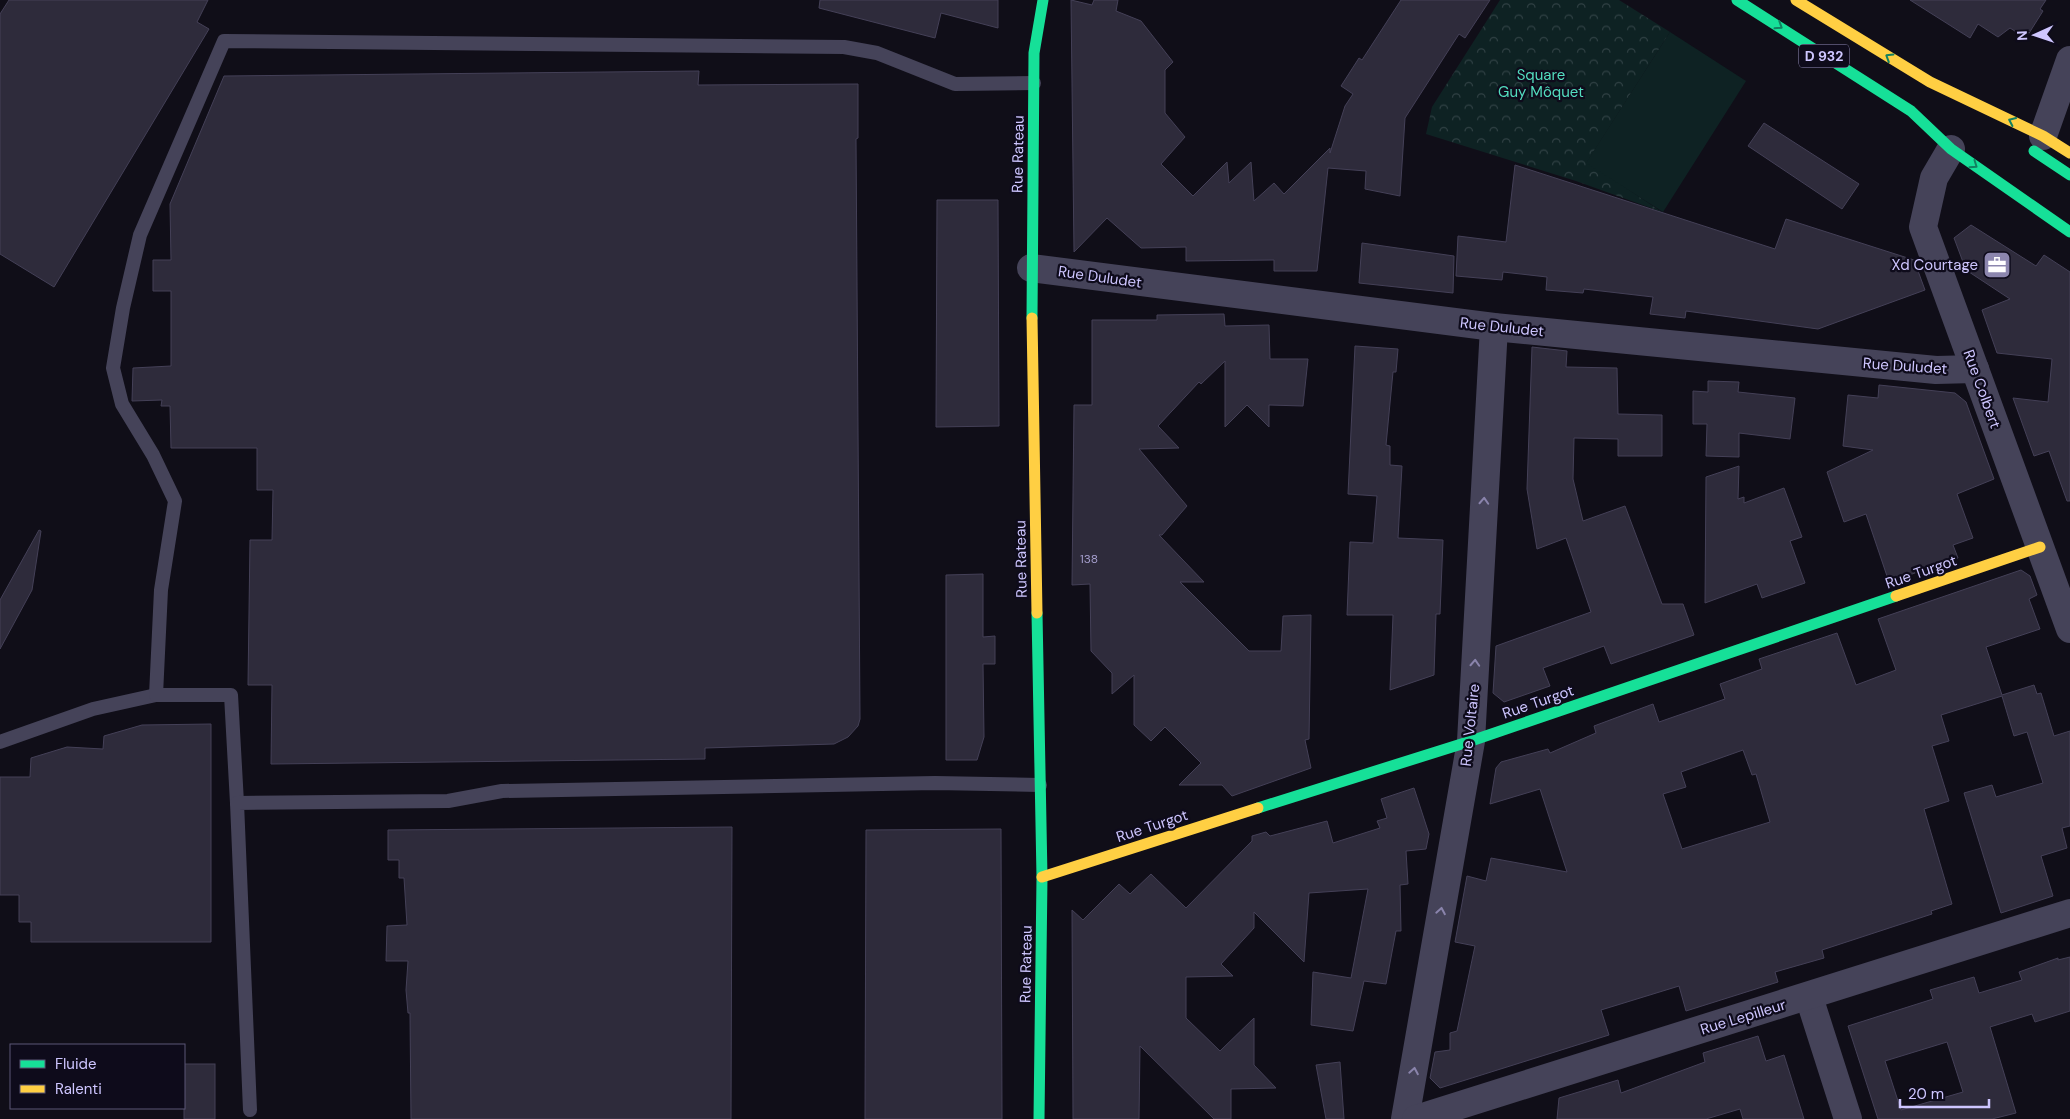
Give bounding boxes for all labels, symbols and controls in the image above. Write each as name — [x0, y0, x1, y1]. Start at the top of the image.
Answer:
north arrow — [2010, 10, 2060, 60]
one-way arrow — [1773, 20, 1782, 30]
text: N — [2013, 30, 2031, 41]
road number: D 932 — [1799, 44, 1849, 68]
one-way arrow — [1885, 53, 1894, 63]
park label: Square Guy Môquet — [1498, 65, 1584, 102]
street label: Rue Rateau — [1007, 115, 1029, 193]
one-way arrow — [2008, 117, 2017, 127]
one-way arrow — [1968, 159, 1978, 168]
office icon: Xd Courtage — [1982, 250, 2012, 280]
place label: Xd Courtage — [1892, 255, 1978, 275]
street label: Rue Duludet — [1057, 261, 1143, 293]
street label: Rue Duludet — [1459, 313, 1545, 341]
street label: Rue Colbert — [1959, 347, 2006, 431]
street label: Rue Duludet — [1862, 353, 1948, 379]
one-way arrow — [1479, 497, 1490, 505]
street label: Rue Rateau — [1010, 520, 1032, 598]
street label: Rue Turgot — [1883, 550, 1959, 594]
house number: 138 — [1080, 551, 1098, 567]
one-way arrow — [1469, 659, 1480, 667]
street label: Rue Turgot — [1500, 680, 1576, 724]
street label: Rue Voltaire — [1456, 683, 1484, 767]
street label: Rue Turgot — [1114, 805, 1190, 847]
one-way arrow — [1436, 906, 1446, 915]
street label: Rue Rateau — [1015, 925, 1037, 1003]
street label: Rue Lepilleur — [1698, 994, 1789, 1039]
legend — [10, 1044, 185, 1109]
text: Fluide — [55, 1054, 97, 1074]
one-way arrow — [1408, 1067, 1418, 1075]
scale bar — [1900, 1076, 1989, 1108]
text: Ralenti — [55, 1079, 102, 1099]
text: 20 m — [1908, 1084, 1944, 1104]

